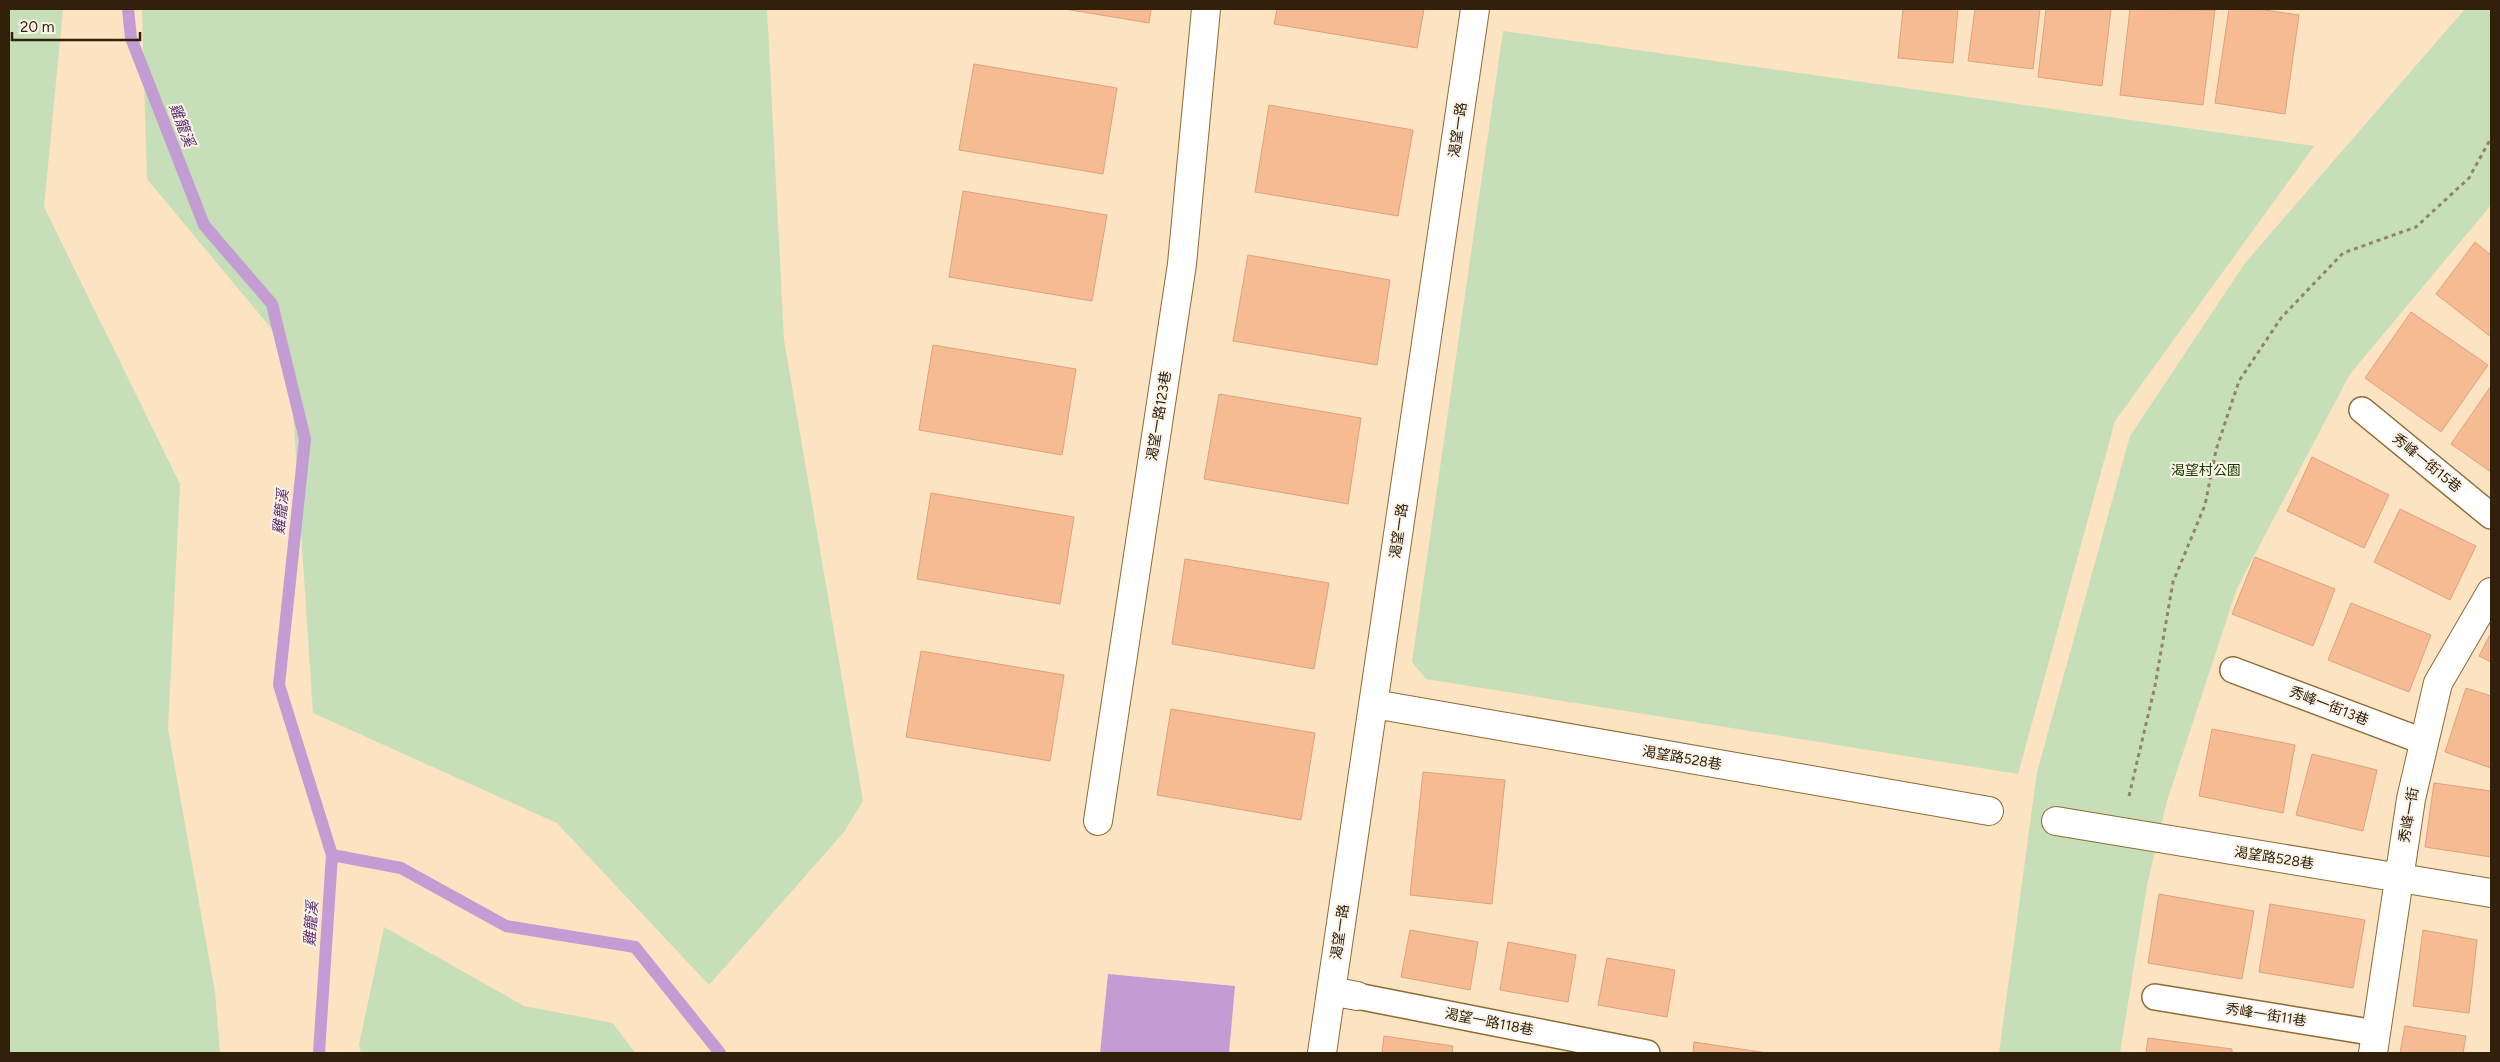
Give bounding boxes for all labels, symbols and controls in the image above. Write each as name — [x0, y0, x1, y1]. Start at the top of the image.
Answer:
scale bar — [12, 10, 140, 42]
text: 20 m — [20, 18, 54, 36]
water label: 雞籠溪 — [166, 101, 199, 151]
street label: 渴望一路 — [1446, 101, 1470, 159]
street label: 渴望一路123巷 — [1143, 370, 1175, 462]
street label: 秀峰一街15巷 — [2389, 430, 2465, 496]
park label: 渴望村公園 — [2171, 462, 2241, 479]
water label: 雞籠溪 — [270, 487, 293, 535]
street label: 渴望一路 — [1387, 502, 1411, 560]
street label: 秀峰一街13巷 — [2287, 683, 2371, 729]
street label: 渴望路528巷 — [1641, 743, 1723, 773]
street label: 秀峰一街 — [2396, 786, 2422, 844]
street label: 渴望路528巷 — [2233, 843, 2315, 873]
water label: 雞籠溪 — [300, 899, 322, 947]
street label: 渴望一路 — [1328, 903, 1352, 961]
street label: 秀峰一街11巷 — [2224, 1000, 2308, 1030]
street label: 渴望一路118巷 — [1443, 1005, 1535, 1039]

